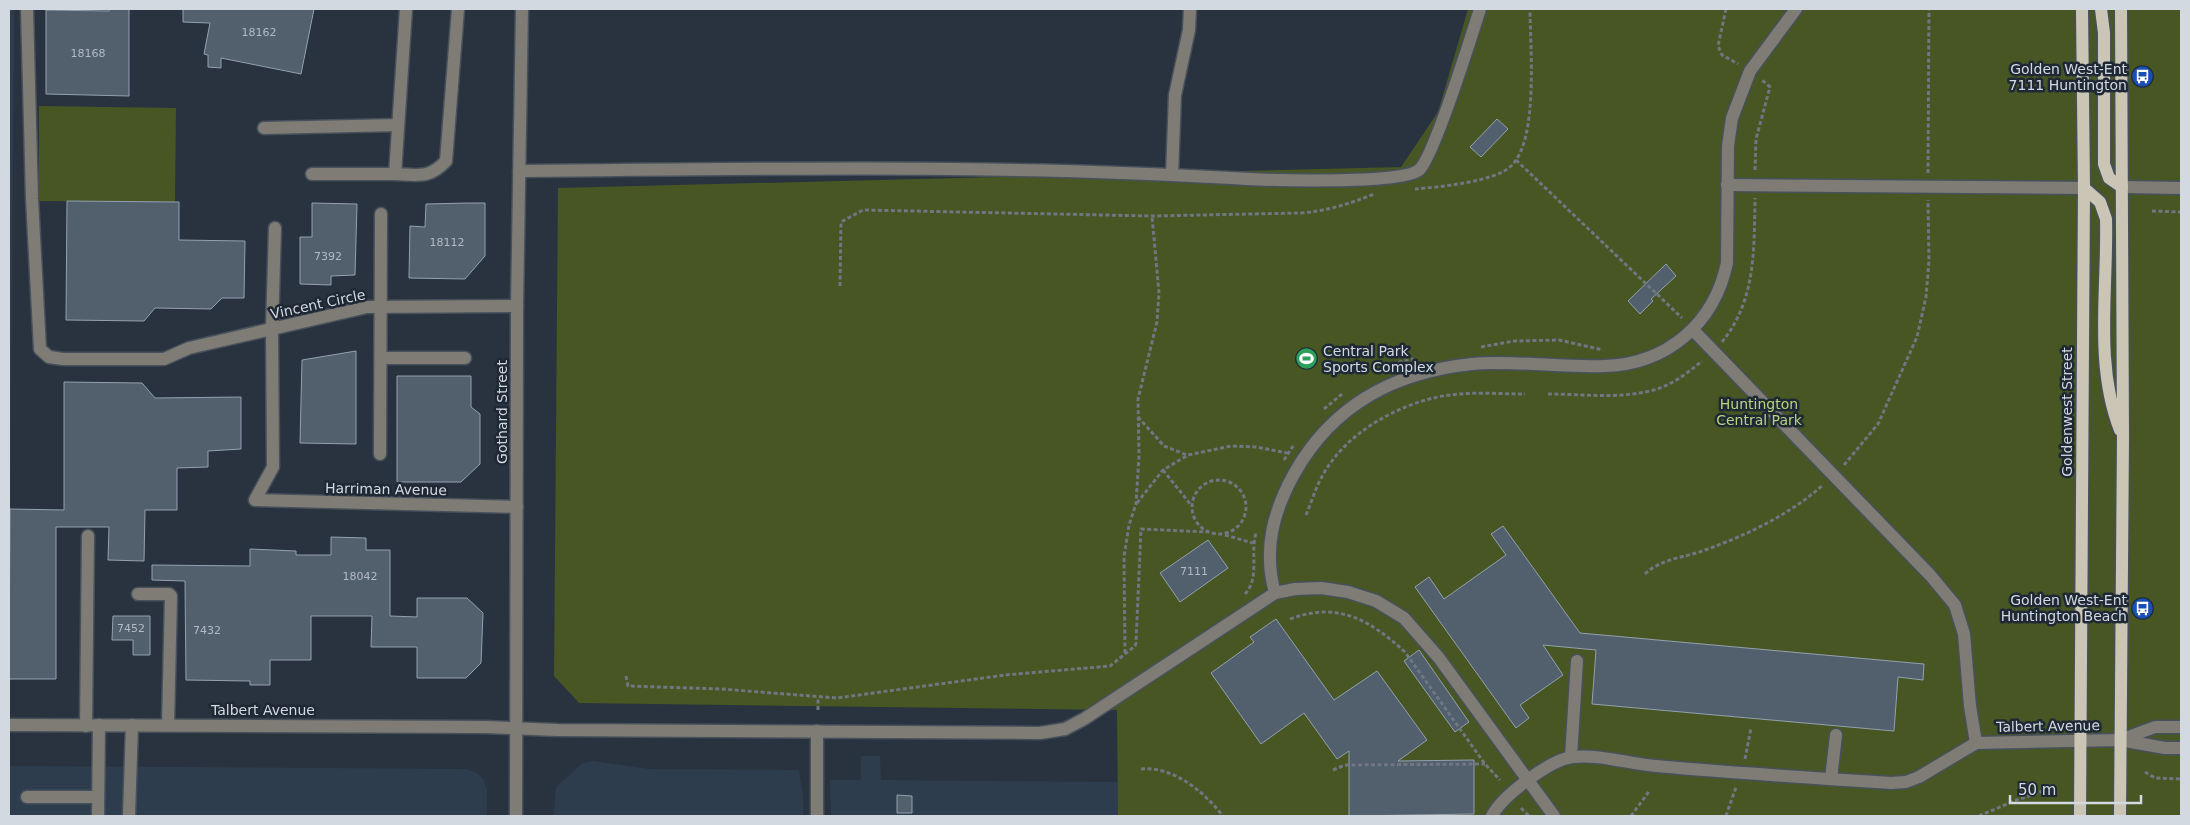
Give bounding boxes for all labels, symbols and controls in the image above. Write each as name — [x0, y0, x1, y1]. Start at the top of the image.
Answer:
house number: 18162 — [242, 26, 277, 39]
house number: 18168 — [71, 47, 106, 60]
place label: Golden West-Ent 7111 Huntington — [2009, 61, 2128, 93]
bus stop icon: Golden West-Ent 7111 Huntington — [2131, 65, 2155, 89]
house number: 18112 — [430, 236, 465, 249]
house number: 7392 — [314, 250, 342, 263]
street label: Vincent Circle — [269, 286, 367, 322]
place label: Central Park Sports Complex — [1323, 343, 1434, 375]
sports icon: Central Park Sports Complex — [1295, 347, 1319, 371]
street label: Goldenwest Street — [2059, 347, 2075, 477]
street label: Gothard Street — [494, 360, 510, 464]
park label: Huntington Central Park — [1716, 396, 1803, 428]
street label: Harriman Avenue — [325, 480, 447, 498]
house number: 7111 — [1180, 565, 1208, 578]
house number: 18042 — [343, 570, 378, 583]
place label: Golden West-Ent Huntington Beach — [2001, 592, 2128, 624]
bus stop icon: Golden West-Ent Huntington Beach — [2131, 596, 2155, 620]
house number: 7452 — [117, 622, 145, 635]
house number: 7432 — [193, 624, 221, 637]
street label: Talbert Avenue — [210, 702, 315, 718]
street label: Talbert Avenue — [1995, 717, 2100, 735]
scale bar — [2010, 772, 2141, 804]
text: 50 m — [2018, 781, 2056, 799]

